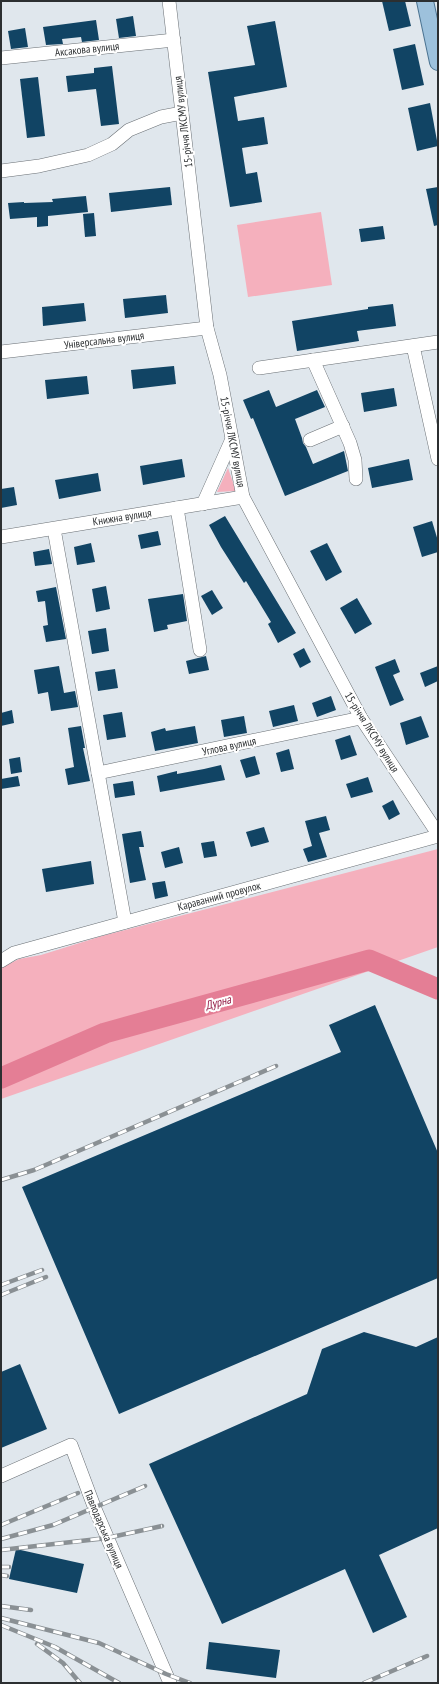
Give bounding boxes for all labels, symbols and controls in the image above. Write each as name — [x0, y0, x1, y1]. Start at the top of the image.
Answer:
street label: Аксакова вулиця — [54, 39, 120, 59]
street label: 15-річчя ЛКСМУ вулиця — [170, 75, 196, 169]
street label: Універсальна вулиця — [63, 328, 145, 352]
street label: 15-річчя ЛКСМУ вулиця — [217, 395, 249, 489]
street label: Книжна вулиця — [92, 505, 152, 529]
street label: 15-річчя ЛКСМУ вулиця — [342, 689, 402, 775]
street label: Углова вулиця — [201, 733, 257, 759]
street label: Караванний провулок — [176, 878, 263, 914]
water label: Дурна — [203, 991, 234, 1013]
street label: Павлодарська вулиця — [81, 1488, 127, 1570]

